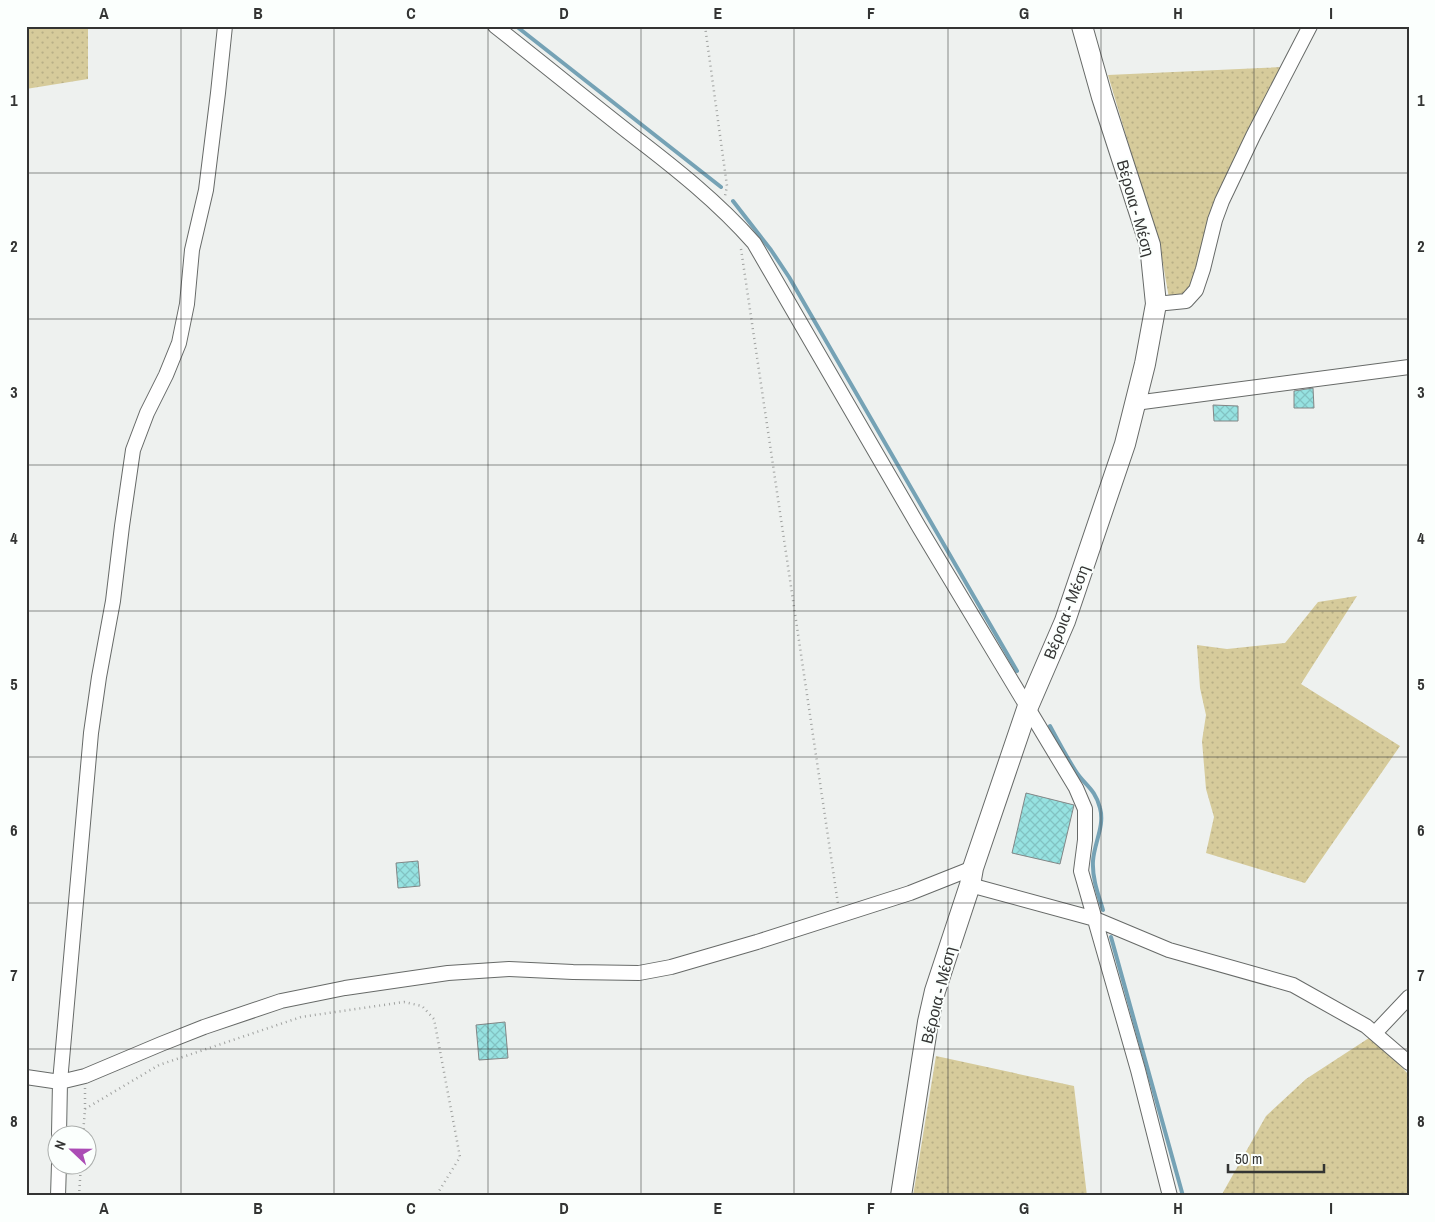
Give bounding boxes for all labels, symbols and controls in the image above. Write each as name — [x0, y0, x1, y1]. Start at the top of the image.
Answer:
text: A — [99, 2, 109, 24]
text: B — [253, 2, 263, 24]
text: C — [406, 2, 416, 24]
text: D — [559, 2, 569, 24]
text: E — [714, 2, 723, 24]
text: F — [867, 2, 875, 24]
text: G — [1019, 2, 1029, 24]
text: H — [1173, 2, 1183, 24]
text: I — [1329, 2, 1333, 24]
text: 1 — [10, 89, 18, 111]
text: 1 — [1417, 89, 1425, 111]
street label: Βέροια - Μέση — [1112, 157, 1160, 259]
text: 2 — [10, 235, 18, 257]
text: 2 — [1417, 235, 1425, 257]
text: 3 — [10, 381, 18, 403]
text: 3 — [1417, 381, 1425, 403]
text: 4 — [10, 527, 18, 549]
text: 4 — [1417, 527, 1425, 549]
street label: Βέροια - Μέση — [1038, 562, 1094, 662]
text: 5 — [10, 673, 18, 695]
text: 5 — [1417, 673, 1425, 695]
text: 6 — [10, 819, 18, 841]
text: 6 — [1417, 819, 1425, 841]
street label: Βέροια - Μέση — [915, 944, 961, 1046]
text: 7 — [10, 964, 18, 986]
text: 7 — [1417, 964, 1425, 986]
text: 8 — [10, 1110, 18, 1132]
text: 8 — [1417, 1110, 1425, 1132]
north arrow — [48, 1124, 98, 1174]
text: N — [50, 1138, 70, 1152]
scale bar — [1228, 1142, 1324, 1174]
text: 50 m — [1235, 1148, 1262, 1169]
text: A — [99, 1197, 109, 1219]
text: B — [253, 1197, 263, 1219]
text: C — [406, 1197, 416, 1219]
text: D — [559, 1197, 569, 1219]
text: E — [714, 1197, 723, 1219]
text: F — [867, 1197, 875, 1219]
text: G — [1019, 1197, 1029, 1219]
text: H — [1173, 1197, 1183, 1219]
text: I — [1329, 1197, 1333, 1219]

